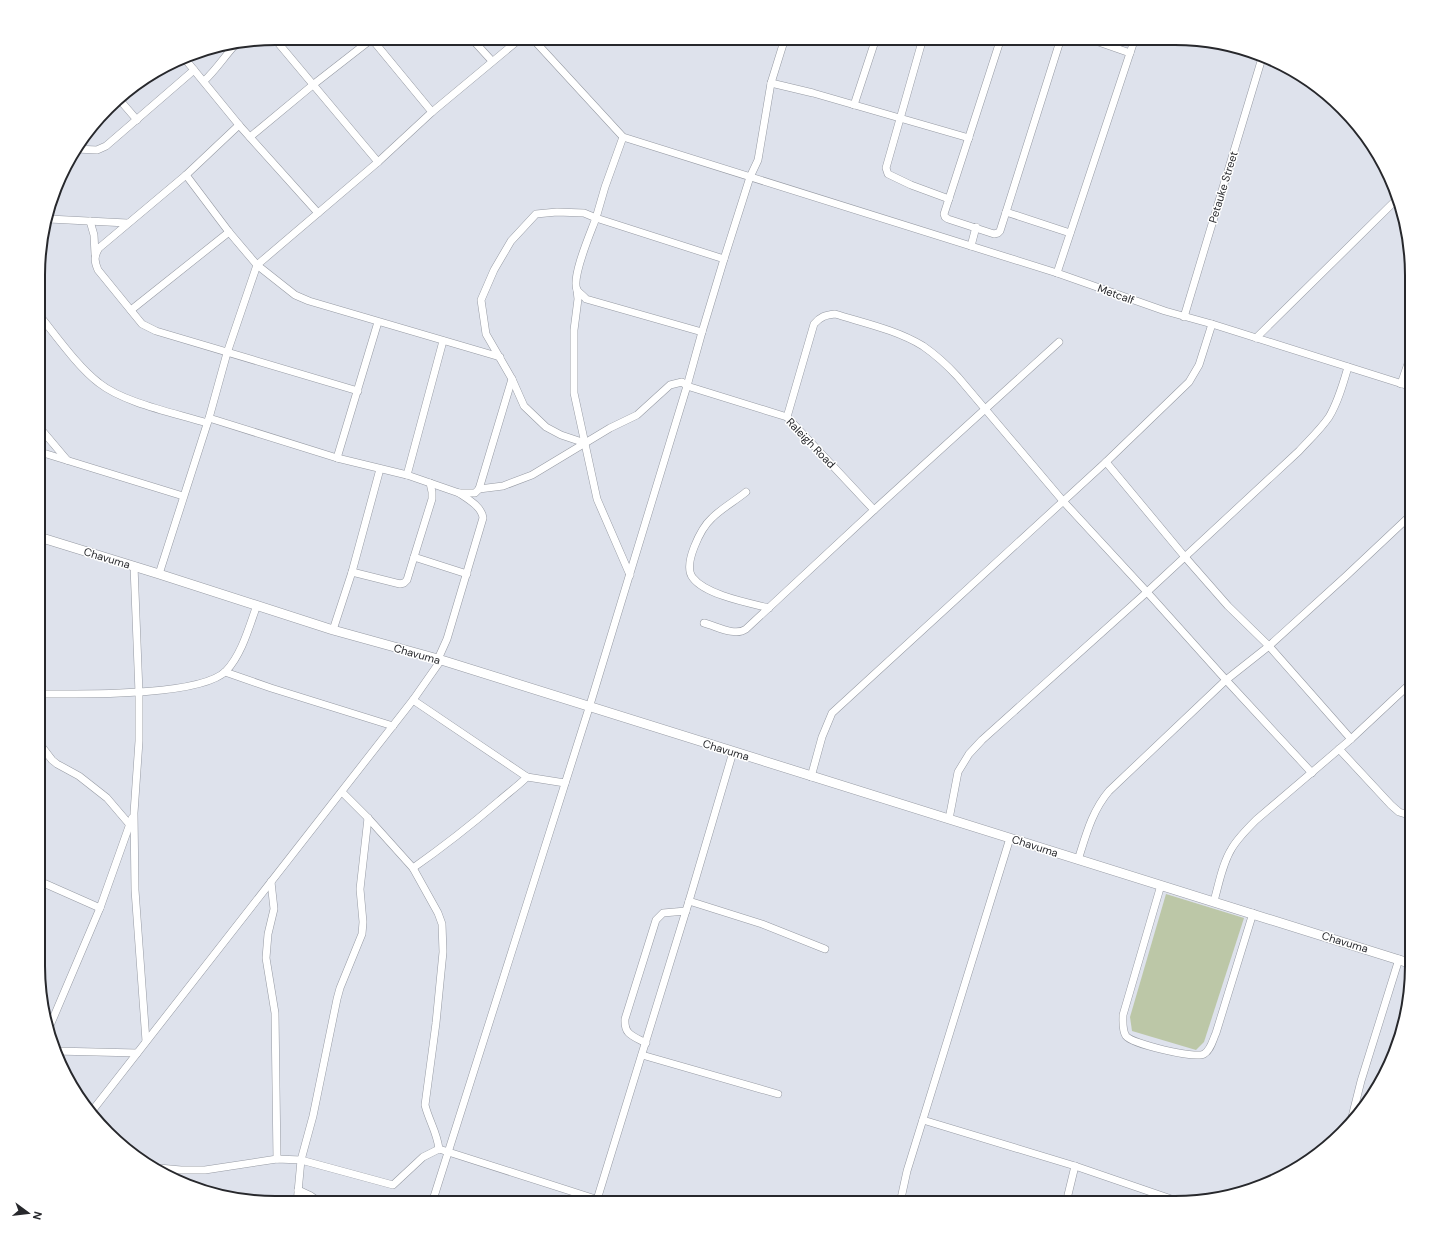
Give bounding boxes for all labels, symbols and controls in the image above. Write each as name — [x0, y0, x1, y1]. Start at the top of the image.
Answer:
street label: Petauke Street — [1205, 149, 1241, 225]
street label: Metcalf — [1096, 281, 1136, 307]
street label: Raleigh Road — [783, 415, 839, 471]
street label: Chavuma — [82, 544, 132, 572]
street label: Chavuma — [392, 641, 442, 667]
street label: Chavuma — [701, 736, 751, 764]
street label: Chavuma — [1010, 832, 1060, 860]
street label: Chavuma — [1320, 928, 1370, 956]
north arrow — [8, 1193, 48, 1233]
text: N — [30, 1210, 45, 1221]

